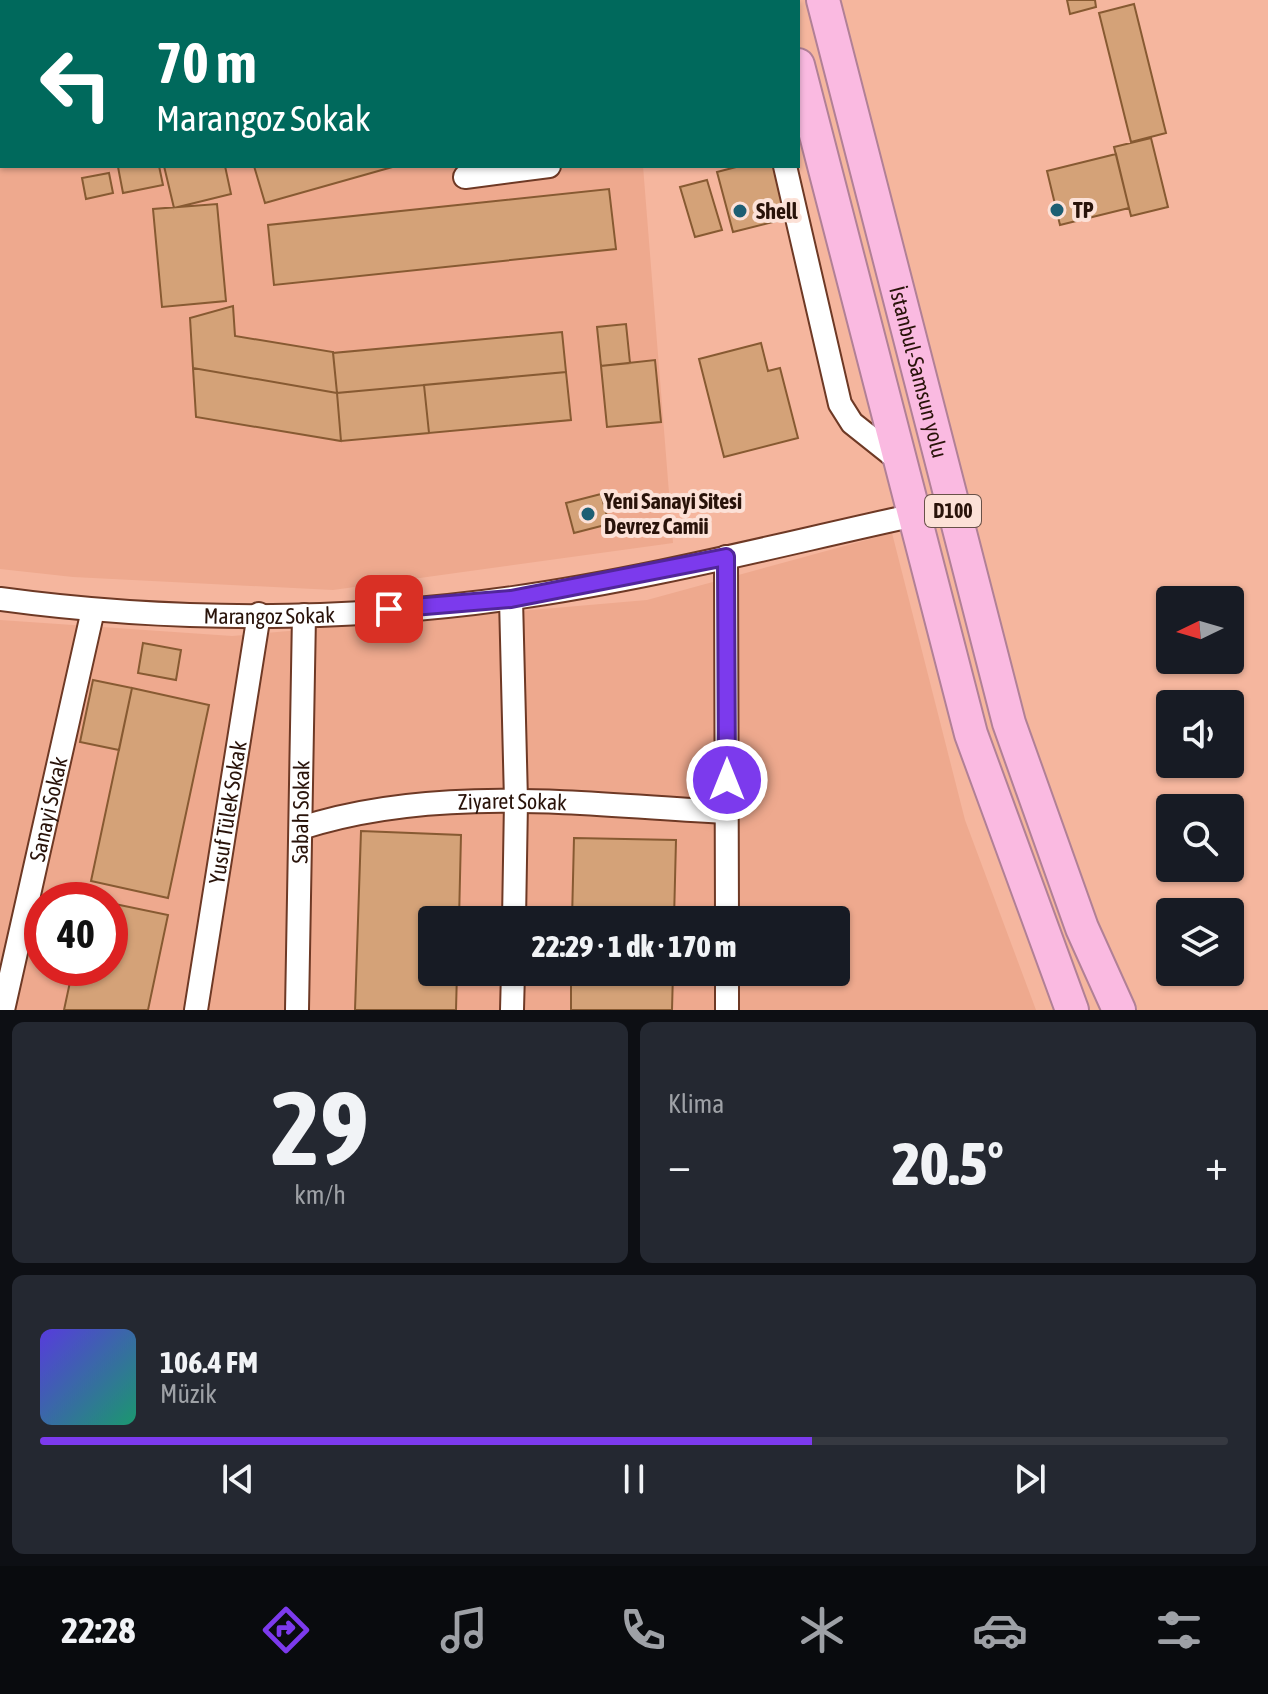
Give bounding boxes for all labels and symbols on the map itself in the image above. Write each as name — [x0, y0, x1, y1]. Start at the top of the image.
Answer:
place label: TP — [1073, 197, 1094, 223]
place label: Shell — [756, 198, 799, 224]
marker: TP — [1048, 201, 1066, 219]
marker: Shell — [731, 202, 749, 220]
street label: İstanbul-Samsun yolu — [884, 283, 953, 460]
place label: Yeni Sanayi Sitesi Devrez Camii — [603, 488, 742, 539]
road number: D100 — [925, 495, 981, 527]
marker: Yeni Sanayi Sitesi Devrez Camii — [579, 505, 597, 523]
pin — [355, 575, 423, 643]
north arrow — [1156, 586, 1244, 674]
street label: Marangoz Sokak — [203, 601, 336, 629]
position arrow — [685, 738, 769, 822]
street label: Yusuf Tülek Sokak — [203, 739, 252, 886]
street label: Sanayi Sokak — [24, 754, 73, 864]
street label: Sabah Sokak — [287, 760, 314, 864]
street label: Ziyaret Sokak — [457, 788, 568, 815]
speed limit sign: 40 — [24, 882, 128, 986]

